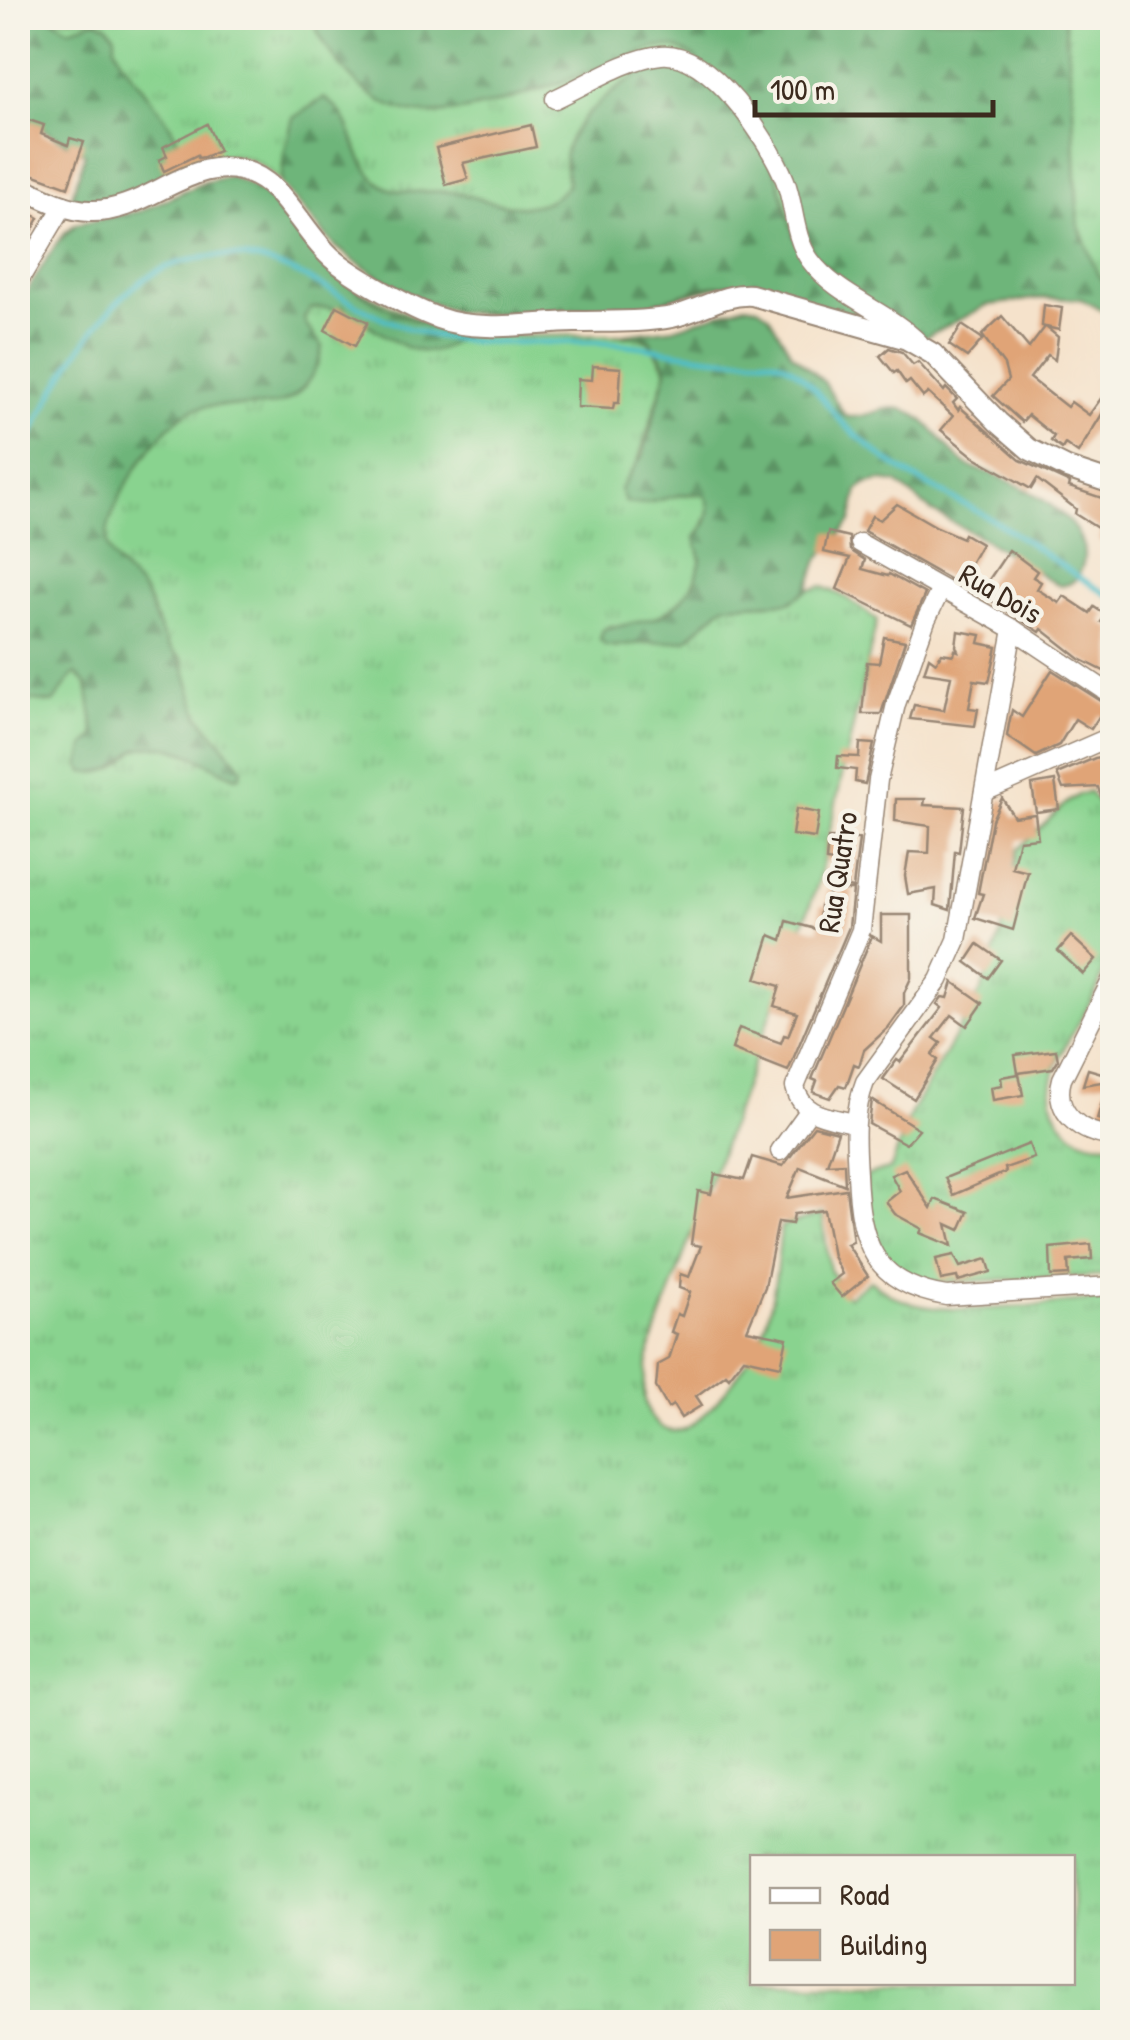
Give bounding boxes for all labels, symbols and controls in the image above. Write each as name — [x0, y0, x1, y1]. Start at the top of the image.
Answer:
scale bar — [755, 55, 992, 117]
text: 100 m — [770, 69, 835, 109]
street label: Rua Dois — [953, 553, 1049, 633]
street label: Rua Quatro — [808, 809, 866, 935]
legend — [750, 1855, 1075, 1985]
text: Road — [840, 1874, 889, 1914]
text: Building — [840, 1924, 927, 1964]

